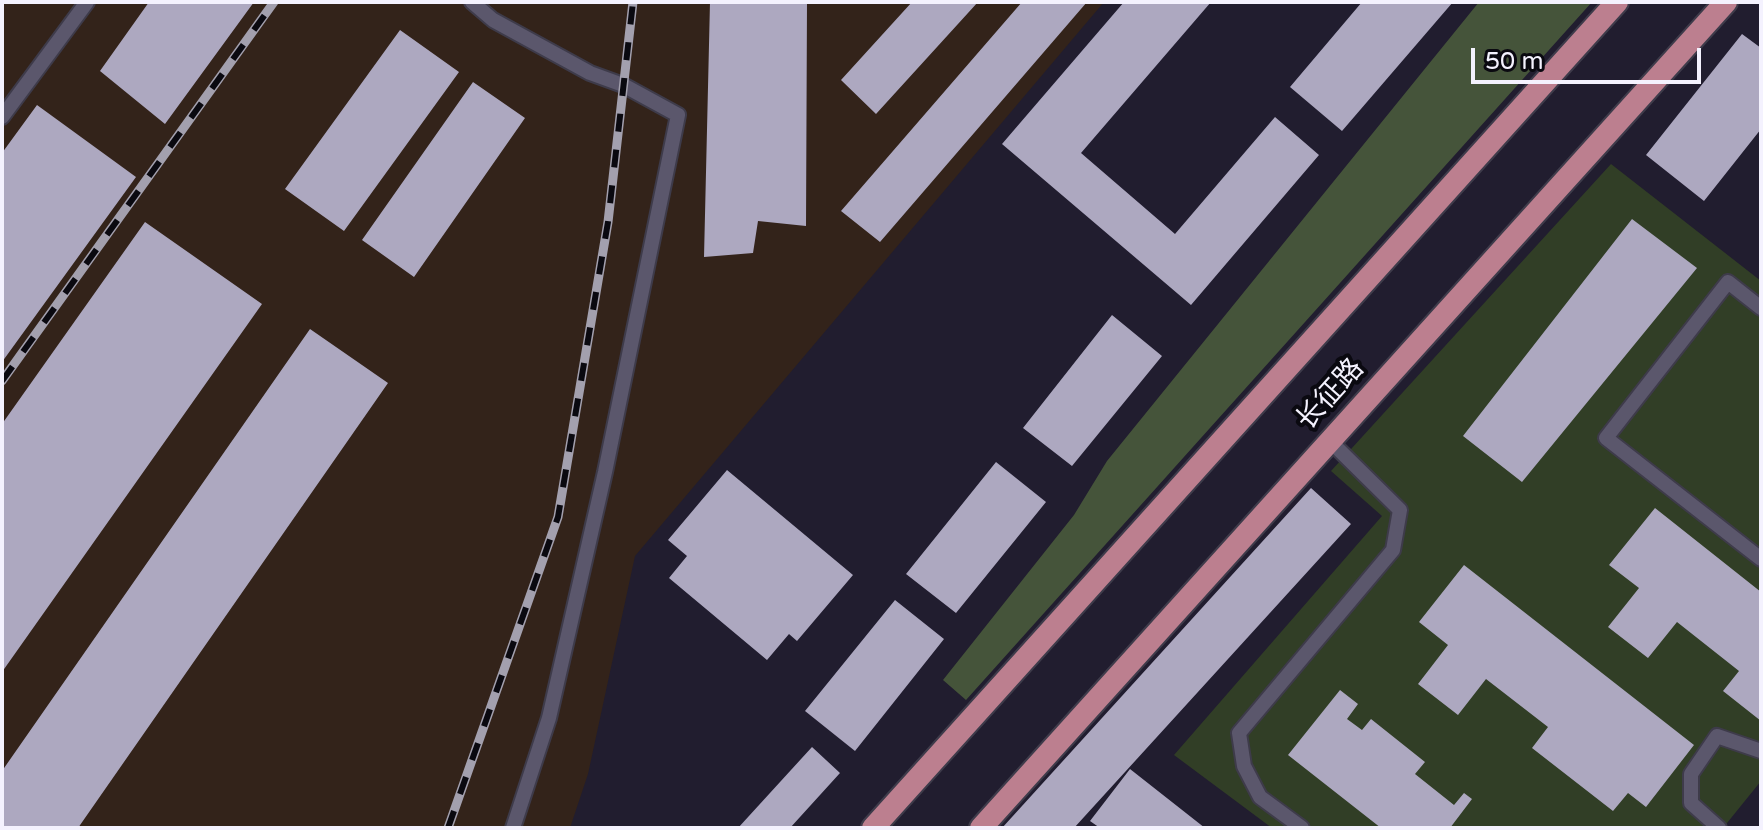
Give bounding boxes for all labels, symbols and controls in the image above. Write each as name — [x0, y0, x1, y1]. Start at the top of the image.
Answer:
scale bar — [1475, 32, 1705, 82]
text: 50 m — [1485, 47, 1543, 76]
street label: 长征路 — [1290, 353, 1372, 437]

